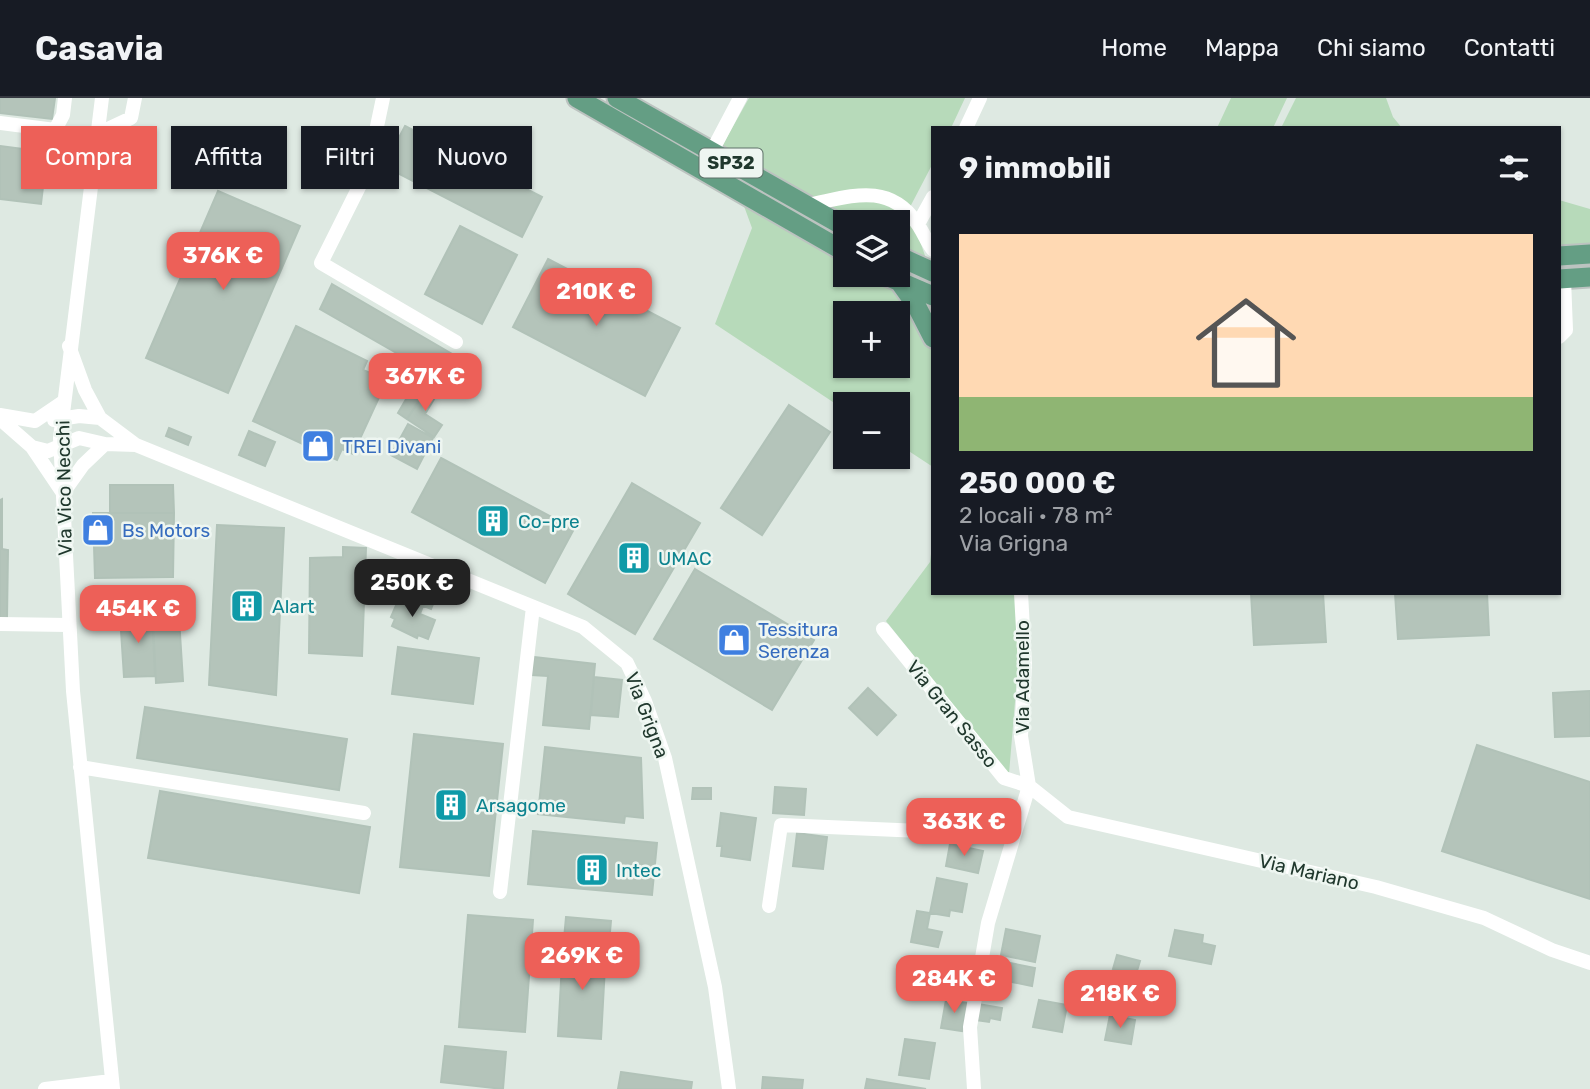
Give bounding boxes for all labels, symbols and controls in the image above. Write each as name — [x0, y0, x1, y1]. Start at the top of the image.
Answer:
text: Casavia — [35, 29, 163, 68]
text: Home — [1101, 34, 1167, 62]
text: Mappa — [1205, 34, 1279, 62]
text: Chi siamo — [1317, 34, 1426, 62]
text: Contatti — [1464, 34, 1555, 62]
chip: Compra — [21, 126, 157, 189]
chip: Affitta — [171, 126, 287, 189]
chip: Filtri — [301, 126, 399, 189]
chip: Nuovo — [413, 126, 532, 189]
road number: SP32 — [700, 149, 762, 178]
icon: filters — [1495, 149, 1533, 187]
text: 9 immobili — [959, 150, 1111, 186]
map controls — [833, 210, 910, 469]
button: layers — [833, 210, 910, 287]
pin: 376K € — [166, 232, 280, 292]
text: 376K € — [183, 241, 263, 269]
pin: 210K € — [539, 268, 653, 328]
text: 210K € — [556, 277, 636, 305]
icon: home — [1183, 280, 1309, 406]
button: + — [833, 301, 910, 378]
pin: 367K € — [368, 354, 482, 413]
text: 367K € — [385, 362, 465, 390]
button: − — [833, 392, 910, 469]
street label: Via Vico Necchi — [51, 420, 77, 556]
shop icon: TREI Divani — [299, 427, 337, 465]
place label: TREI Divani — [342, 435, 441, 458]
text: 250 000 € — [959, 465, 1116, 501]
text: 2 locali · 78 m² — [959, 501, 1113, 529]
building icon: Co-pre — [474, 502, 512, 540]
place label: Co-pre — [518, 510, 580, 533]
shop icon: Bs Motors — [79, 511, 117, 549]
place label: Bs Motors — [122, 519, 210, 542]
text: Via Grigna — [959, 529, 1068, 557]
building icon: UMAC — [615, 539, 653, 577]
place label: UMAC — [658, 547, 712, 570]
pin: 250K € — [355, 560, 469, 619]
text: 250K € — [370, 568, 454, 596]
pin: 454K € — [81, 586, 195, 645]
building icon: Alart — [228, 587, 266, 625]
text: 454K € — [96, 594, 180, 622]
place label: Alart — [272, 595, 315, 618]
place label: Tessitura Serenza — [758, 618, 838, 663]
street label: Via Adamello — [1011, 620, 1034, 734]
shop icon: Tessitura Serenza — [715, 621, 753, 659]
street label: Via Gran Sasso — [902, 656, 1002, 772]
street label: Via Grigna — [620, 669, 674, 761]
building icon: Arsagome — [432, 786, 470, 824]
place label: Arsagome — [476, 794, 566, 817]
pin: 363K € — [907, 798, 1021, 858]
text: 363K € — [922, 807, 1006, 835]
street label: Via Mariano — [1257, 849, 1361, 895]
building icon: Intec — [573, 851, 611, 889]
place label: Intec — [616, 859, 661, 882]
pin: 269K € — [525, 932, 639, 992]
text: 269K € — [541, 941, 623, 969]
pin: 284K € — [897, 956, 1011, 1015]
text: 284K € — [912, 964, 996, 992]
pin: 218K € — [1063, 970, 1177, 1030]
text: 218K € — [1080, 979, 1160, 1007]

